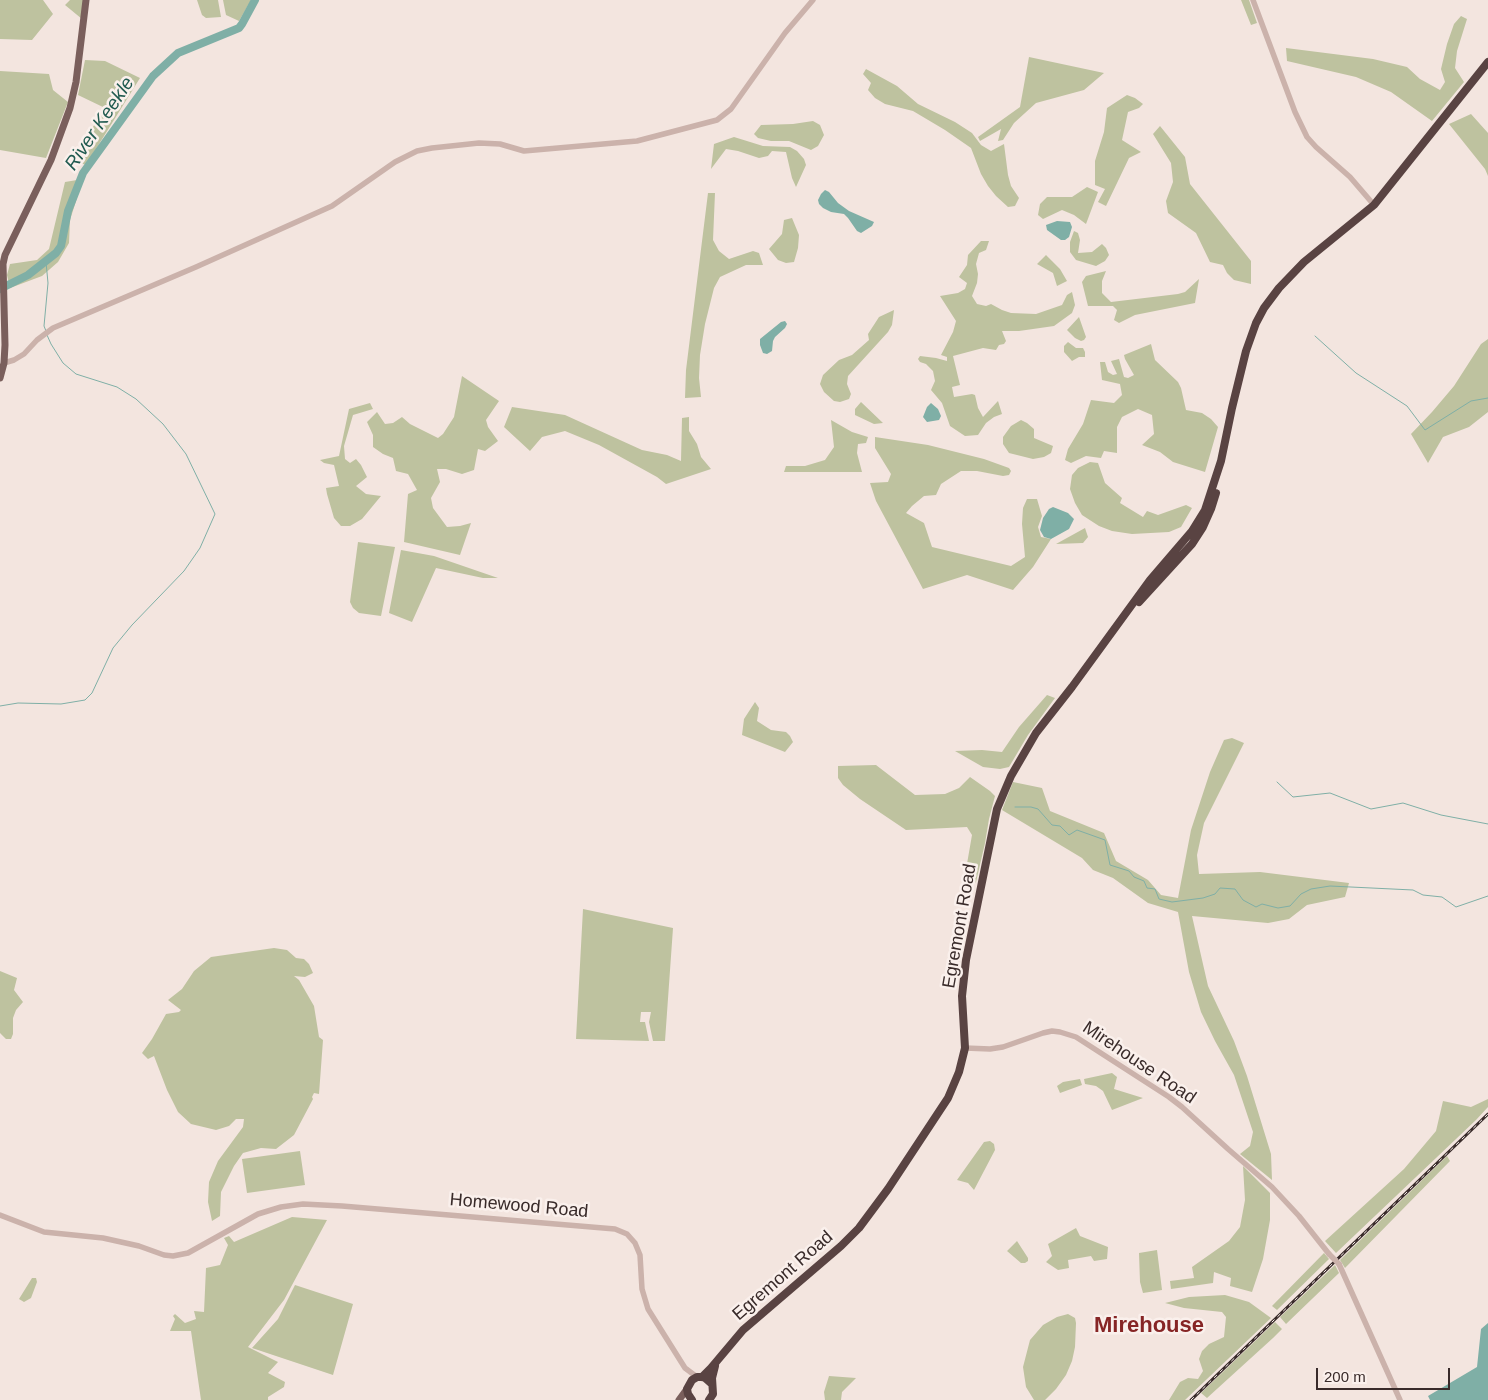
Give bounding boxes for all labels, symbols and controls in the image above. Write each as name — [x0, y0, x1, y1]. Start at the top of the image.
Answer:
water label: River Keekle — [60, 73, 140, 175]
street label: Egremont Road — [938, 862, 982, 990]
street label: Mirehouse Road — [1078, 1017, 1200, 1109]
street label: Homewood Road — [449, 1189, 589, 1223]
street label: Egremont Road — [728, 1226, 838, 1326]
district label: Mirehouse — [1094, 1313, 1204, 1339]
scale bar — [1318, 1358, 1452, 1390]
text: 200 m — [1324, 1368, 1366, 1385]

